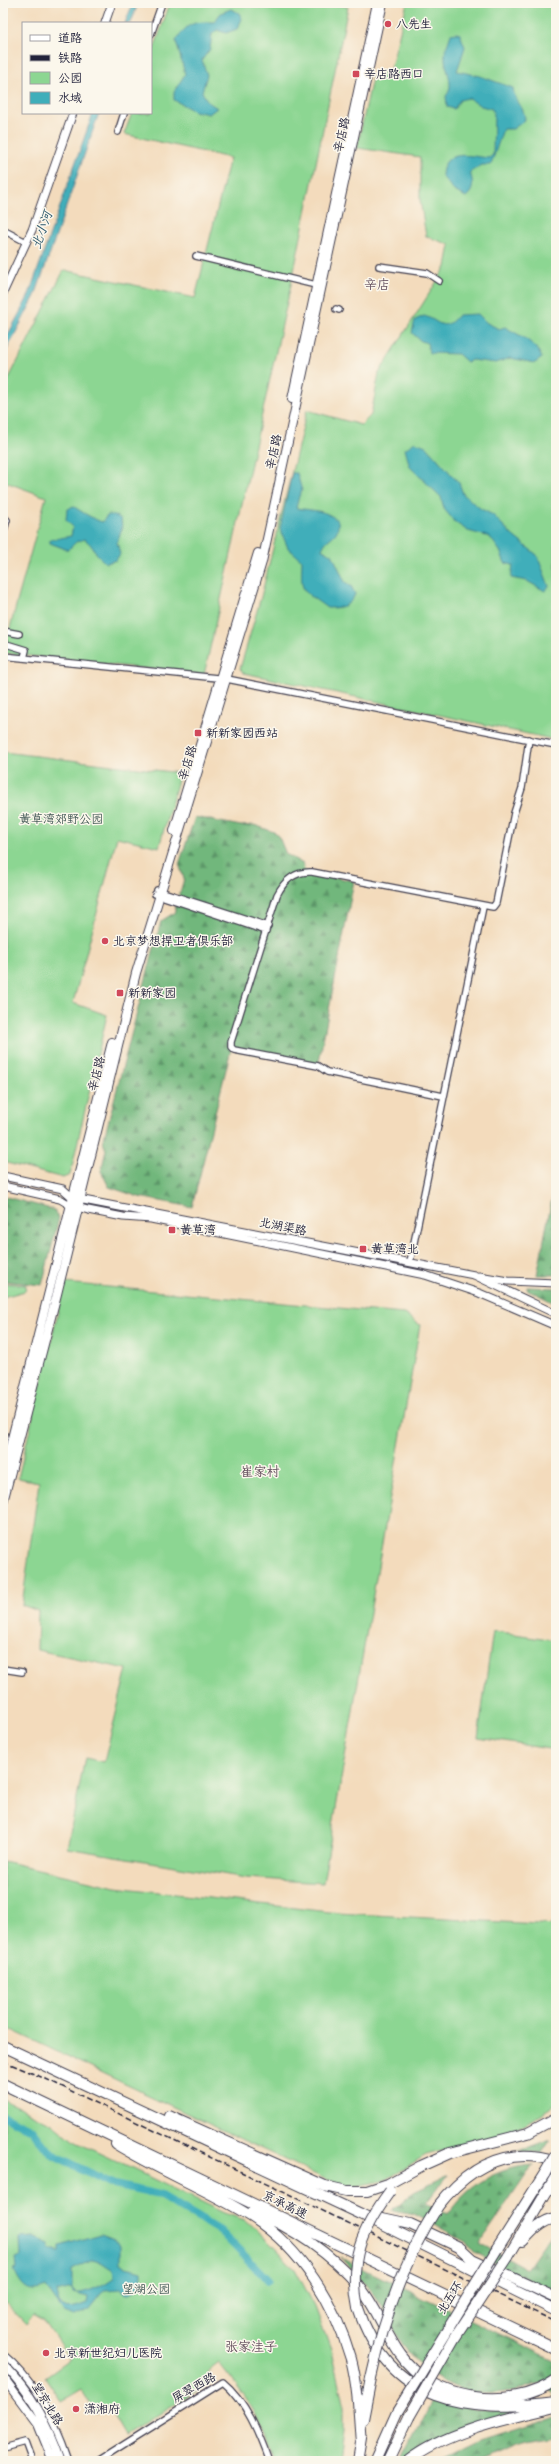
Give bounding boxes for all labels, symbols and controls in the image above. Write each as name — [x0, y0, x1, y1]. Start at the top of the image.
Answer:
place label: 八先生 — [396, 16, 432, 33]
marker: 八先生 — [383, 19, 393, 29]
legend — [22, 22, 152, 114]
text: 道路 — [58, 30, 82, 47]
text: 铁路 — [58, 50, 82, 67]
place label: 辛店路西口 — [364, 66, 424, 83]
marker: 辛店路西口 — [351, 69, 361, 79]
text: 公园 — [58, 70, 82, 87]
text: 水域 — [58, 90, 82, 107]
street label: 辛店路 — [330, 116, 354, 154]
water label: 北小河 — [27, 207, 58, 251]
district label: 辛店 — [364, 276, 390, 294]
street label: 辛店路 — [262, 433, 286, 471]
place label: 新新家园西站 — [206, 725, 278, 742]
marker: 新新家园西站 — [193, 728, 203, 738]
street label: 辛店路 — [175, 743, 201, 783]
park label: 黄草湾郊野公园 — [19, 811, 103, 828]
place label: 北京梦想捍卫者俱乐部 — [113, 933, 233, 950]
marker: 北京梦想捍卫者俱乐部 — [100, 936, 110, 946]
place label: 新新家园 — [128, 985, 176, 1002]
marker: 新新家园 — [115, 988, 125, 998]
street label: 辛店路 — [84, 1054, 110, 1094]
street label: 北湖渠路 — [258, 1214, 308, 1240]
place label: 黄草湾 — [180, 1222, 216, 1239]
marker: 黄草湾 — [167, 1225, 177, 1235]
place label: 黄草湾北 — [371, 1241, 419, 1258]
marker: 黄草湾北 — [358, 1244, 368, 1254]
district label: 崔家村 — [240, 1463, 280, 1481]
street label: 京承高速 — [260, 2187, 310, 2223]
street label: 北五环 — [433, 2278, 467, 2318]
park label: 望湖公园 — [122, 2281, 170, 2298]
district label: 张家洼子 — [225, 2338, 277, 2356]
place label: 北京新世纪妇儿医院 — [54, 2345, 162, 2362]
marker: 北京新世纪妇儿医院 — [41, 2348, 51, 2358]
street label: 屏翠西路 — [169, 2369, 219, 2407]
street label: 望京北路 — [27, 2379, 67, 2429]
place label: 潇湘府 — [84, 2401, 120, 2418]
marker: 潇湘府 — [71, 2404, 81, 2414]

